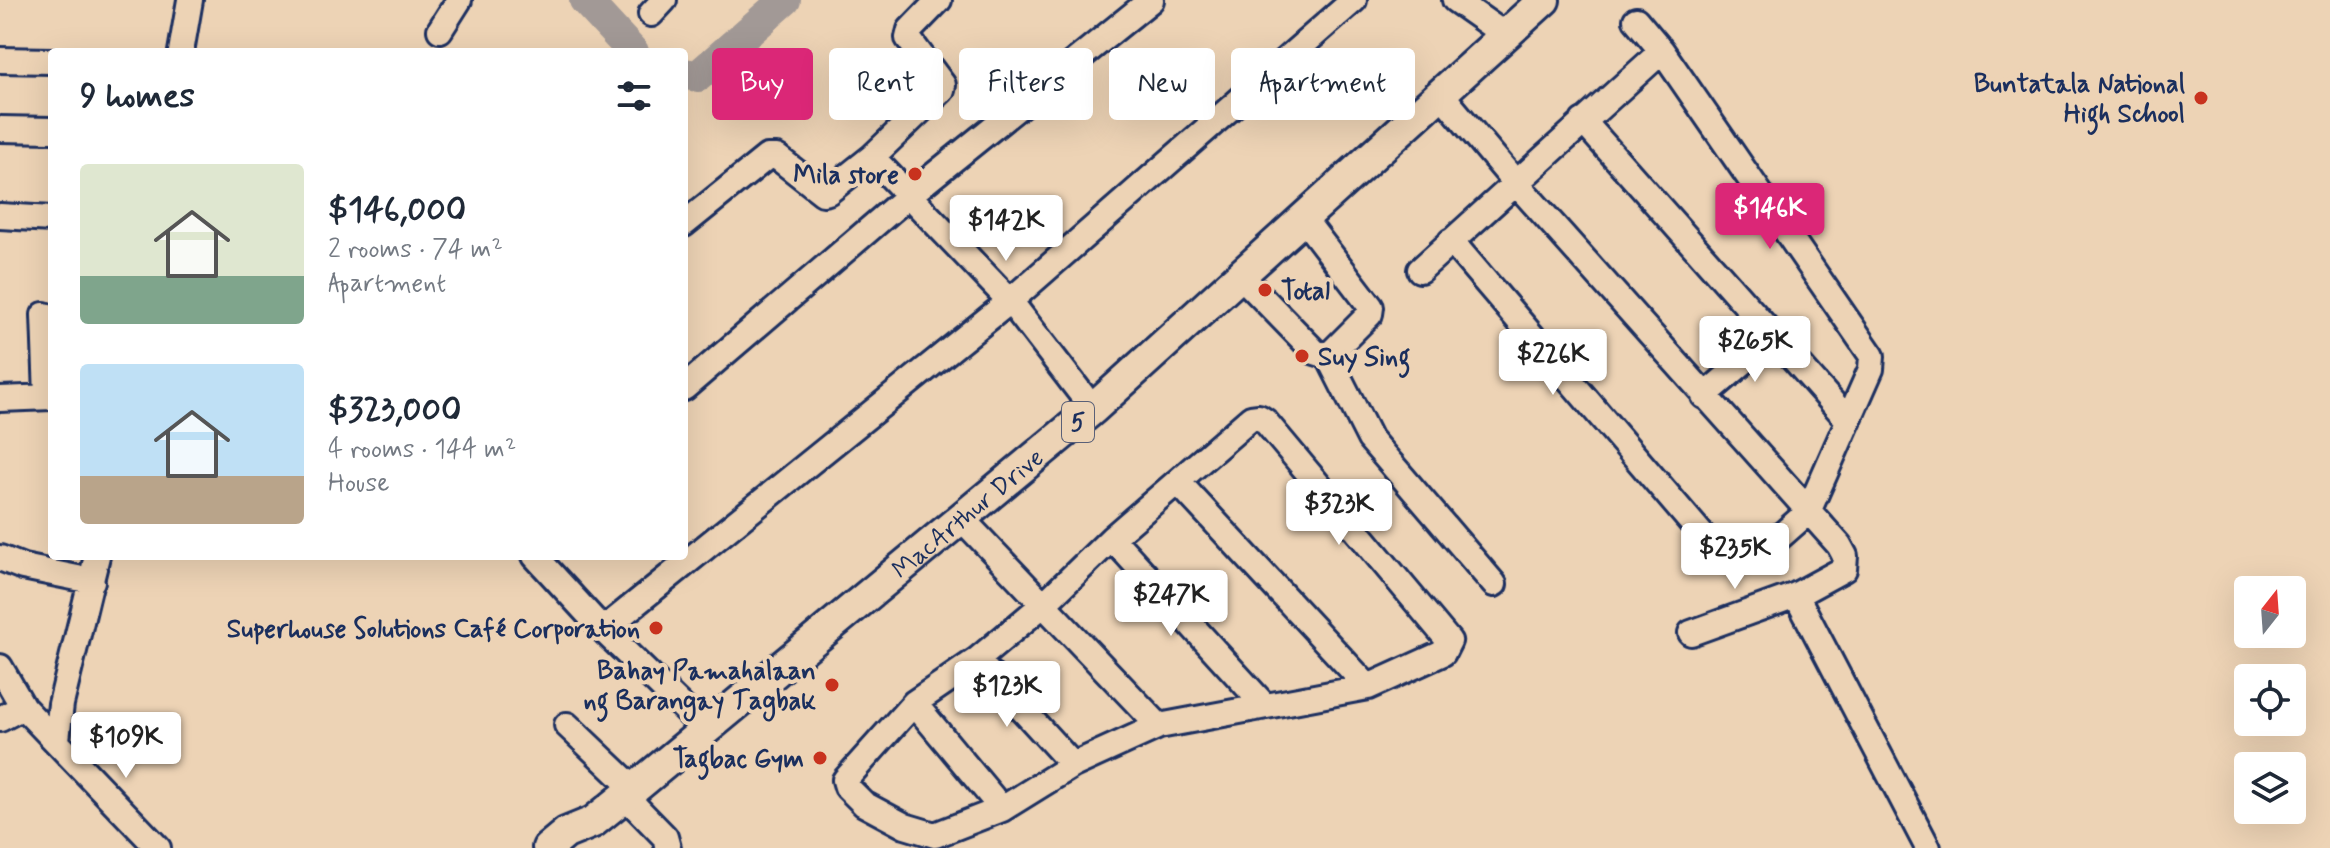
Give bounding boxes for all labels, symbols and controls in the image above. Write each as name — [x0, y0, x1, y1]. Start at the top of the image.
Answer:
chip: Buy — [712, 48, 813, 120]
chip: Rent — [829, 48, 943, 120]
chip: Filters — [959, 48, 1093, 120]
chip: New — [1109, 48, 1215, 120]
chip: Apartment — [1231, 48, 1415, 120]
place label: Buntatala National High School — [1974, 68, 2185, 135]
text: 9 homes — [80, 74, 195, 119]
icon: filters — [612, 74, 656, 118]
marker: Buntatala National High School — [2192, 89, 2210, 107]
place label: Mila store — [793, 159, 899, 193]
marker: Mila store — [906, 165, 924, 183]
pin: $146K — [1714, 183, 1826, 251]
text: $146,000 — [328, 188, 466, 233]
text: $146K — [1733, 192, 1807, 226]
pin: $142K — [950, 195, 1062, 263]
icon: home — [144, 196, 240, 292]
text: $142K — [968, 204, 1044, 238]
text: 2 rooms · 74 m² — [328, 233, 503, 267]
text: Apartment — [328, 267, 446, 301]
place label: Total — [1281, 275, 1330, 309]
marker: Total — [1256, 281, 1274, 299]
pin: $265K — [1699, 316, 1811, 384]
text: $265K — [1717, 325, 1793, 359]
pin: $226K — [1497, 329, 1609, 397]
text: $226K — [1517, 338, 1589, 372]
place label: Suy Sing — [1318, 341, 1410, 378]
marker: Suy Sing — [1293, 347, 1311, 365]
text: $323,000 — [328, 388, 461, 433]
icon: home — [144, 396, 240, 492]
road number: 5 — [1062, 402, 1094, 442]
text: 4 rooms · 144 m² — [328, 433, 516, 467]
street label: MacArthur Drive — [886, 442, 1052, 587]
text: House — [328, 467, 389, 501]
pin: $323K — [1283, 479, 1395, 547]
text: $323K — [1304, 488, 1374, 522]
pin: $235K — [1679, 523, 1791, 591]
text: $235K — [1699, 532, 1771, 566]
pin: $247K — [1115, 570, 1227, 638]
north arrow — [2234, 576, 2306, 648]
map controls — [2234, 576, 2306, 824]
text: $247K — [1133, 579, 1209, 613]
place label: Superhouse Solutions Café Corporation — [227, 613, 640, 647]
marker: Superhouse Solutions Café Corporation — [647, 619, 665, 637]
place label: Bahay Pamahalaan ng Barangay Tagbak — [583, 655, 816, 722]
pin: $123K — [951, 661, 1063, 729]
button: locate — [2234, 664, 2306, 736]
text: $123K — [972, 670, 1042, 704]
marker: Bahay Pamahalaan ng Barangay Tagbak — [823, 676, 841, 694]
pin: $109K — [70, 712, 182, 780]
text: $109K — [89, 721, 163, 755]
place label: Tagbac Gym — [673, 743, 804, 780]
marker: Tagbac Gym — [811, 749, 829, 767]
button: layers — [2234, 752, 2306, 824]

